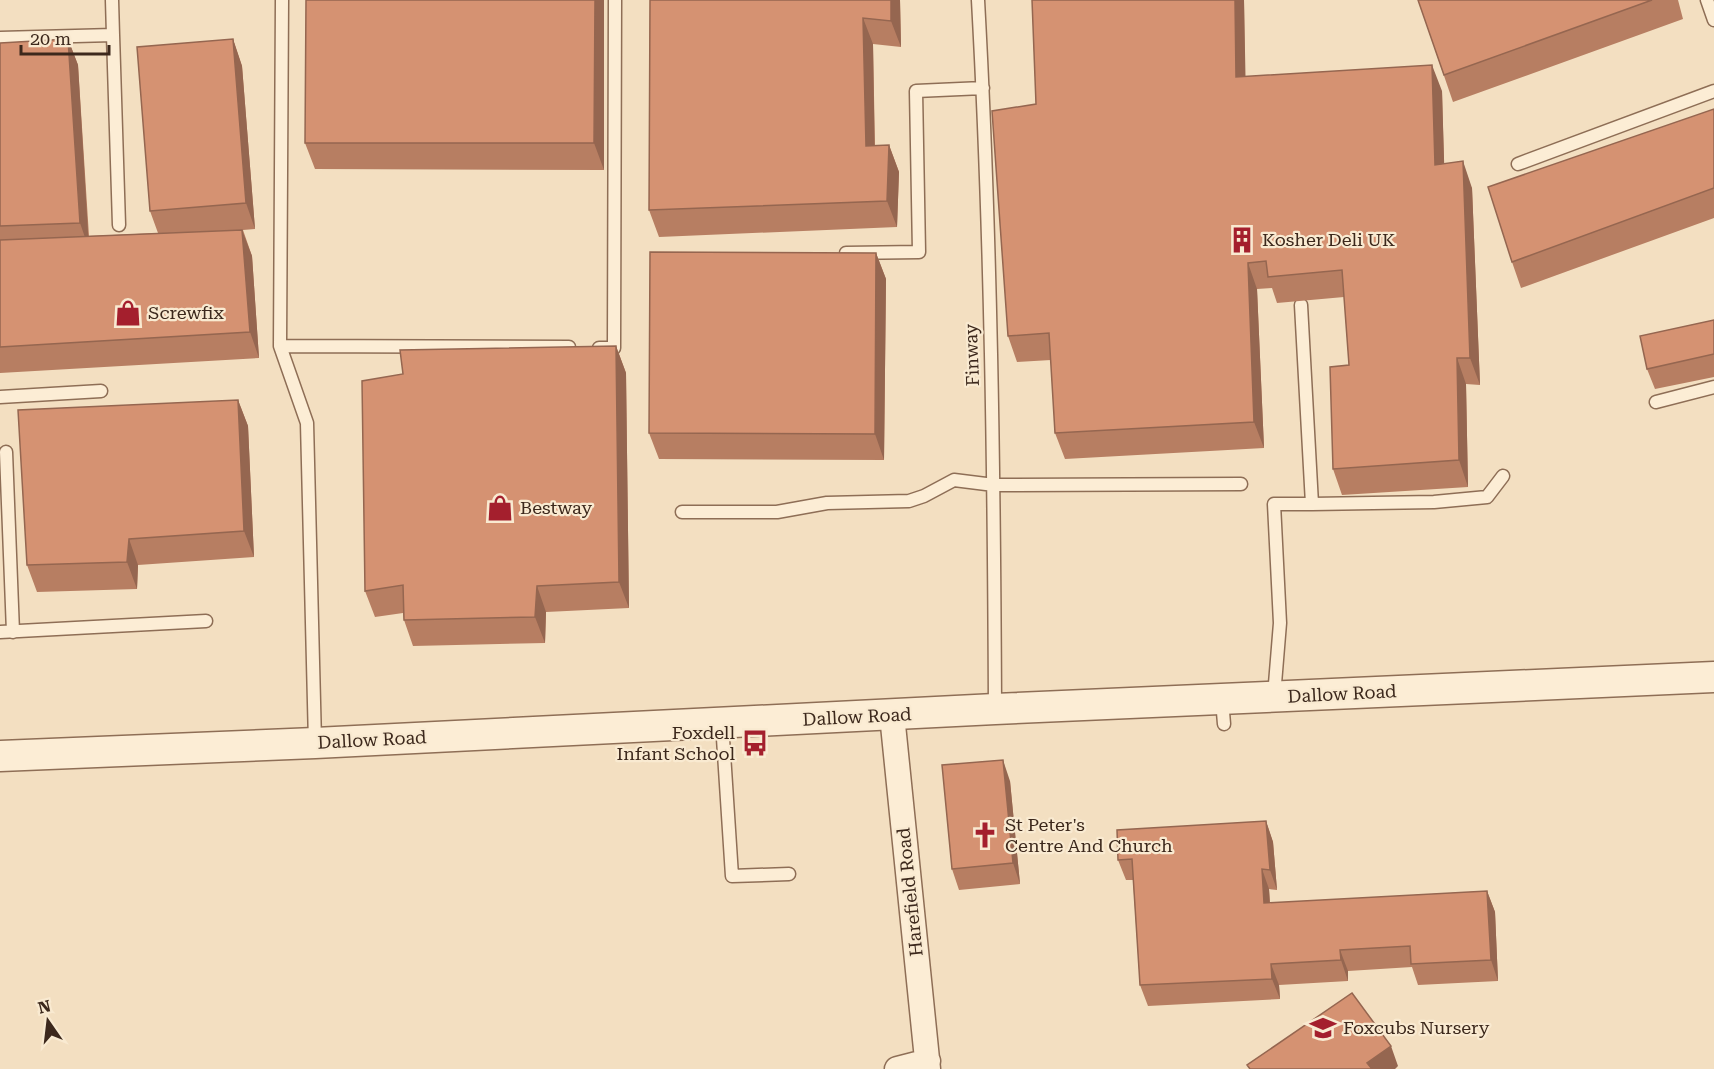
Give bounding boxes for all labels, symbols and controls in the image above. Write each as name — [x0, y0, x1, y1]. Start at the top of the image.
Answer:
scale bar — [21, 18, 110, 56]
text: 20 m — [30, 28, 71, 49]
building icon: Kosher Deli UK — [1227, 225, 1257, 255]
place label: Kosher Deli UK — [1262, 229, 1395, 250]
shop icon: Screwfix — [113, 298, 143, 328]
place label: Screwfix — [148, 302, 225, 323]
street label: Finway — [960, 323, 983, 387]
shop icon: Bestway — [485, 493, 515, 523]
place label: Bestway — [520, 497, 592, 518]
street label: Dallow Road — [1287, 680, 1397, 707]
street label: Dallow Road — [802, 703, 912, 730]
place label: Foxdell Infant School — [616, 722, 735, 764]
street label: Dallow Road — [317, 726, 427, 753]
bus stop icon: Foxdell Infant School — [740, 728, 770, 758]
place label: St Peter's Centre And Church — [1005, 814, 1173, 856]
church icon: St Peter's Centre And Church — [970, 820, 1000, 850]
street label: Harefield Road — [892, 826, 927, 957]
north arrow — [18, 991, 78, 1051]
text: N — [36, 996, 53, 1018]
school or university icon: Foxcubs Nursery — [1308, 1013, 1338, 1043]
place label: Foxcubs Nursery — [1343, 1017, 1490, 1038]

